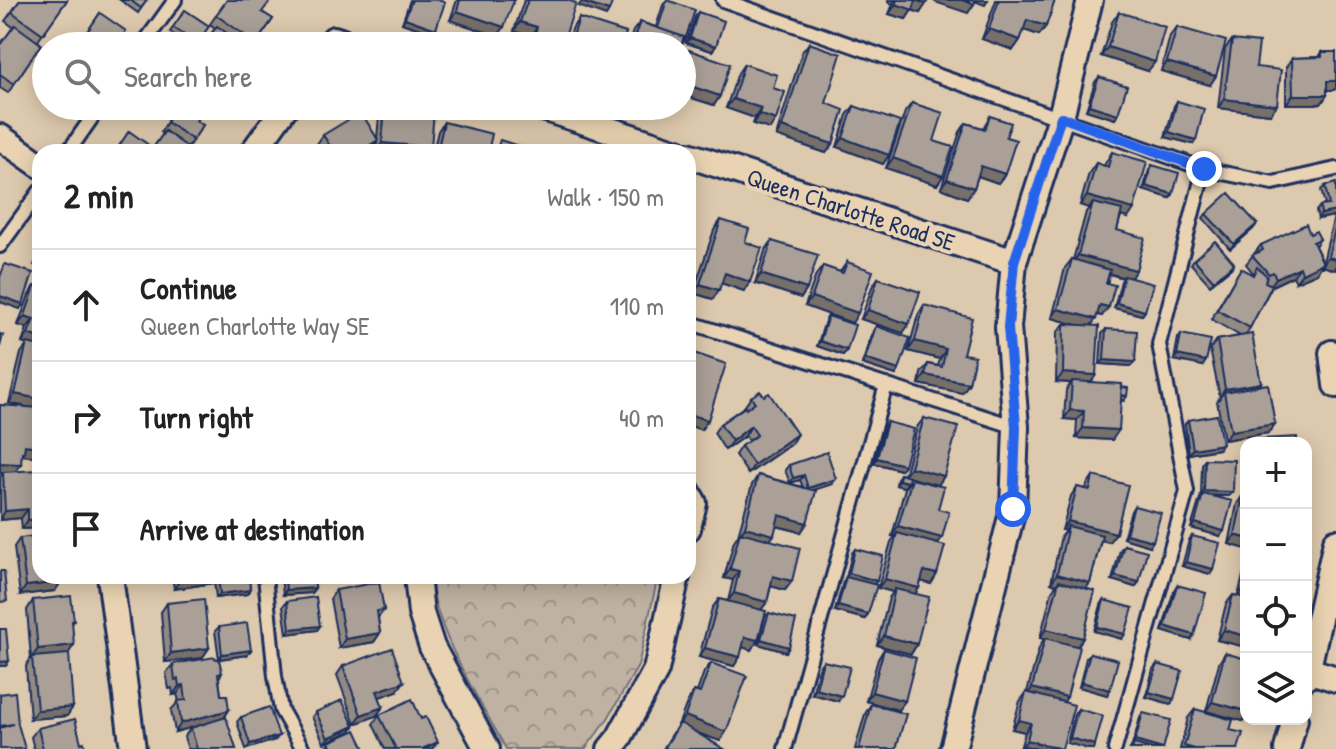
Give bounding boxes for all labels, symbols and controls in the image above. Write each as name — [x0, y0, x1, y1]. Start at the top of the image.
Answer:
search box — [32, 32, 696, 120]
icon: search — [60, 54, 104, 98]
text: Search here — [124, 56, 252, 96]
route end — [1186, 151, 1222, 187]
street label: Queen Charlotte Road SE — [743, 160, 959, 258]
text: 2 min — [64, 173, 134, 219]
text: Walk · 150 m — [547, 179, 664, 214]
text: Continue — [140, 268, 237, 308]
icon: ahead — [64, 283, 108, 327]
text: 110 m — [610, 288, 664, 323]
text: Queen Charlotte Way SE — [140, 308, 369, 343]
icon: right — [64, 395, 108, 439]
text: Turn right — [140, 397, 253, 437]
text: 40 m — [619, 400, 664, 435]
map controls — [1240, 437, 1312, 725]
button: + — [1240, 437, 1312, 509]
route start — [995, 491, 1031, 527]
icon: arrive — [64, 507, 108, 551]
text: Arrive at destination — [140, 509, 365, 549]
button: − — [1240, 509, 1312, 581]
button: locate — [1240, 581, 1312, 653]
button: layers — [1240, 653, 1312, 725]

